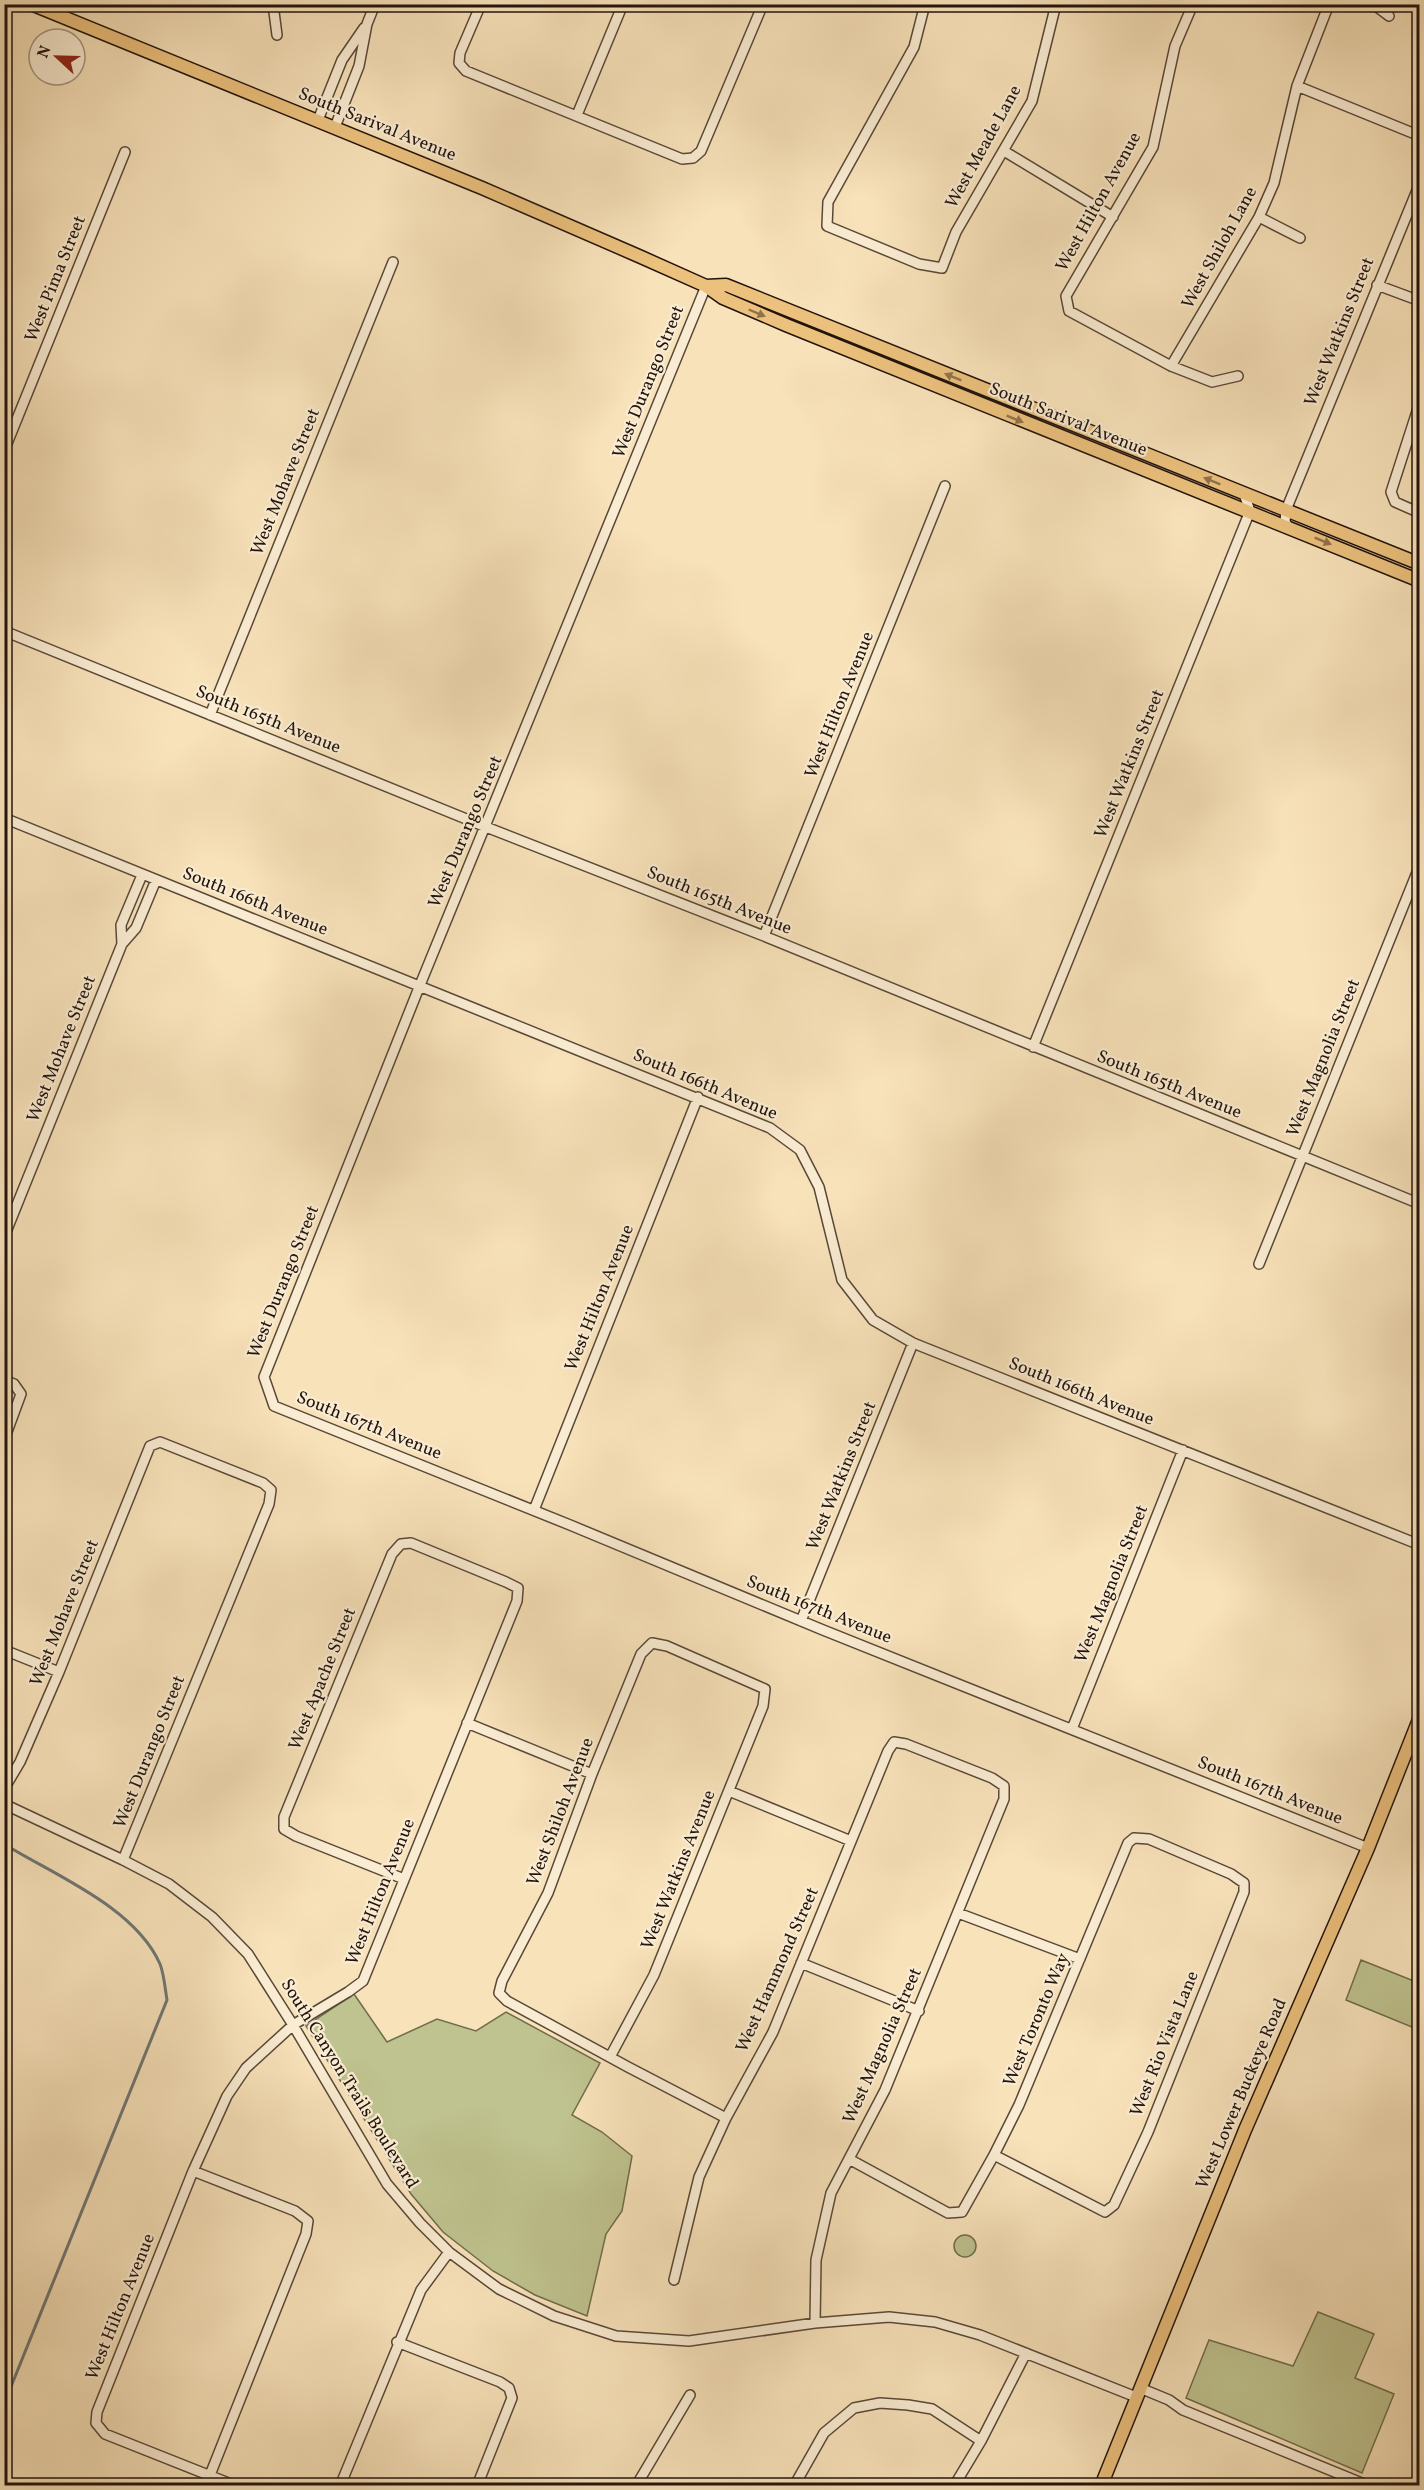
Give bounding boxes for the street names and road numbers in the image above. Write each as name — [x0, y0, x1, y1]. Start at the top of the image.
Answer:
street label: West Meade Lane — [940, 81, 1028, 213]
street label: South Sarival Avenue — [294, 82, 460, 168]
street label: West Hilton Avenue — [1050, 128, 1148, 276]
street label: West Shiloh Lane — [1176, 182, 1264, 314]
street label: West Pima Street — [19, 212, 93, 346]
street label: West Watkins Street — [1299, 254, 1381, 410]
street label: West Durango Street — [607, 302, 691, 462]
street label: South Sarival Avenue — [985, 377, 1151, 463]
street label: West Mohave Street — [245, 405, 327, 559]
street label: West Hilton Avenue — [799, 628, 881, 782]
street label: South 165th Avenue — [192, 679, 344, 761]
street label: West Watkins Street — [1089, 686, 1171, 842]
street label: West Durango Street — [423, 752, 509, 912]
street label: South 165th Avenue — [643, 860, 795, 942]
street label: South 166th Avenue — [178, 861, 332, 943]
street label: West Mohave Street — [21, 972, 103, 1126]
street label: West Magnolia Street — [1281, 975, 1367, 1141]
street label: South 166th Avenue — [629, 1043, 781, 1127]
street label: South 165th Avenue — [1093, 1044, 1245, 1126]
street label: West Durango Street — [242, 1202, 326, 1362]
street label: West Hilton Avenue — [559, 1221, 641, 1375]
street label: South 166th Avenue — [1004, 1351, 1158, 1433]
street label: South 167th Avenue — [293, 1385, 445, 1467]
street label: West Watkins Street — [801, 1398, 883, 1554]
street label: West Magnolia Street — [1069, 1501, 1155, 1667]
street label: West Mohave Street — [24, 1536, 106, 1690]
street label: South 167th Avenue — [743, 1569, 895, 1651]
street label: West Apache Street — [283, 1604, 363, 1754]
street label: West Durango Street — [108, 1672, 192, 1832]
street label: West Shiloh Avenue — [521, 1734, 601, 1890]
street label: South 167th Avenue — [1194, 1750, 1346, 1832]
street label: West Watkins Avenue — [636, 1786, 722, 1954]
street label: West Hilton Avenue — [340, 1815, 422, 1969]
street label: West Hammond Street — [730, 1883, 826, 2057]
street label: West Toronto Way — [998, 1949, 1076, 2091]
street label: West Magnolia Street — [837, 1964, 929, 2128]
street label: West Rio Vista Lane — [1124, 1967, 1206, 2121]
street label: South Canyon Trails Boulevard — [274, 1974, 424, 2194]
street label: West Lower Buckeye Road — [1190, 1995, 1294, 2193]
street label: West Hilton Avenue — [80, 2230, 162, 2384]

